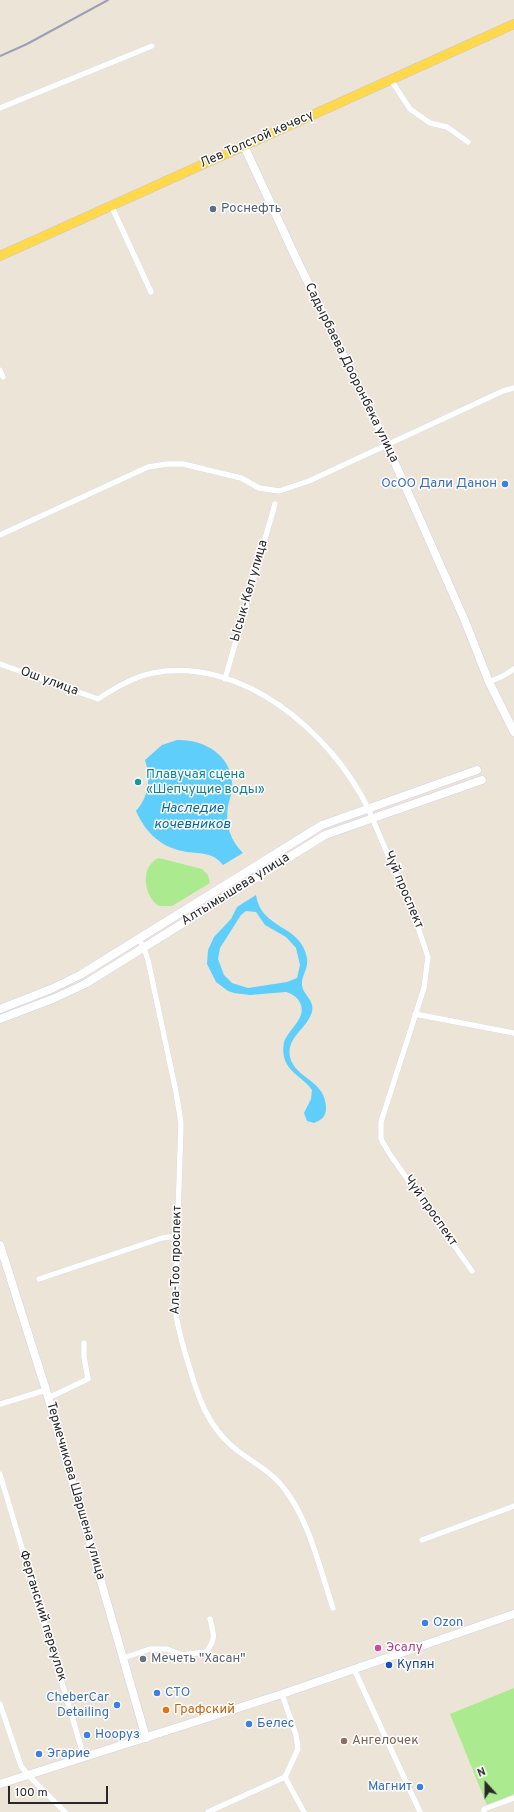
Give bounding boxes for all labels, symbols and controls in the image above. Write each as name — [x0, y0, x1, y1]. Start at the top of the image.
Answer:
street label: Лев Толстой көчөсү — [198, 108, 316, 172]
place label: Роснефть — [221, 201, 282, 217]
marker: Роснефть — [208, 204, 218, 214]
street label: Садырбаева Дооронбека улица — [301, 281, 401, 465]
place label: ОсОО Дали Данон — [381, 476, 497, 492]
marker: ОсОО Дали Данон — [500, 479, 510, 489]
street label: Ысык-Көл улица — [228, 538, 272, 644]
street label: Ош улица — [18, 664, 80, 700]
place label: Плавучая сцена «Шепчущие воды» — [146, 767, 265, 798]
marker: Плавучая сцена «Шепчущие воды» — [133, 777, 143, 787]
water label: Наследие кочевников — [154, 801, 230, 834]
street label: Чүй проспект — [380, 849, 426, 931]
street label: Алтымышева улица — [179, 850, 293, 930]
street label: Чүй проспект — [400, 1172, 460, 1250]
street label: Ала-Тоо проспект — [168, 1205, 186, 1315]
street label: Термечикова Шаршена улица — [42, 1400, 108, 1582]
street label: Ферганский переулок — [15, 1549, 69, 1683]
place label: Ozon — [433, 1615, 463, 1631]
marker: Ozon — [420, 1618, 430, 1628]
place label: Эсалу — [386, 1640, 423, 1656]
marker: Эсалу — [373, 1643, 383, 1653]
place label: Мечеть "Хасан" — [151, 1651, 245, 1667]
marker: Мечеть "Хасан" — [138, 1654, 148, 1664]
place label: Купян — [397, 1657, 435, 1673]
marker: Купян — [384, 1660, 394, 1670]
place label: СТО — [165, 1685, 190, 1701]
marker: СТО — [152, 1688, 162, 1698]
place label: CheberCar Detailing — [46, 1690, 109, 1721]
marker: CheberCar Detailing — [112, 1700, 122, 1710]
place label: Графский — [174, 1702, 235, 1718]
marker: Графский — [161, 1705, 171, 1715]
place label: Белес — [257, 1716, 294, 1732]
marker: Белес — [244, 1719, 254, 1729]
place label: Нооруз — [95, 1727, 140, 1743]
marker: Нооруз — [82, 1730, 92, 1740]
place label: Ангелочек — [352, 1733, 419, 1749]
marker: Ангелочек — [339, 1736, 349, 1746]
place label: Эгарие — [47, 1746, 90, 1762]
marker: Эгарие — [34, 1749, 44, 1759]
north arrow — [466, 1764, 506, 1804]
text: N — [476, 1765, 488, 1781]
scale bar — [10, 1778, 110, 1804]
place label: Магнит — [368, 1779, 412, 1795]
marker: Магнит — [415, 1782, 425, 1792]
text: 100 m — [15, 1785, 48, 1801]

